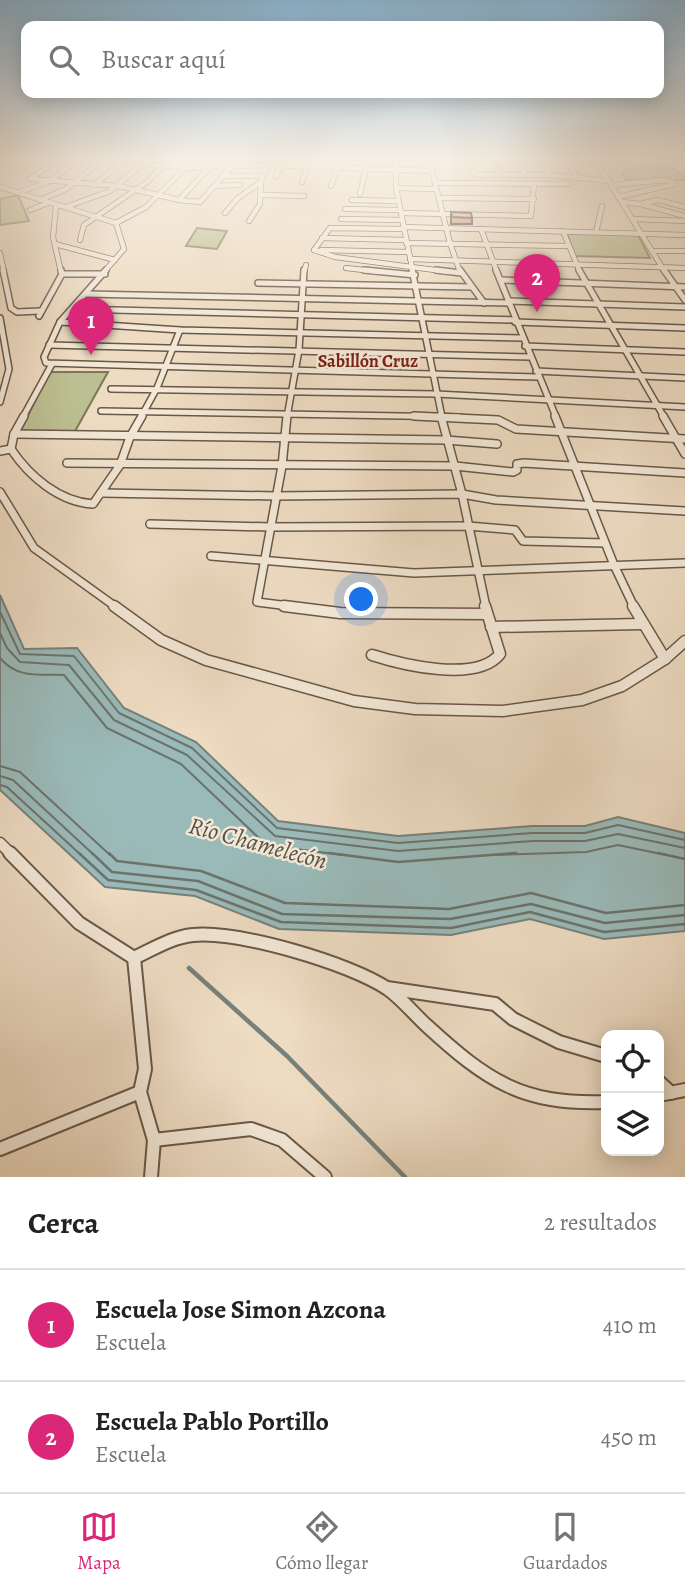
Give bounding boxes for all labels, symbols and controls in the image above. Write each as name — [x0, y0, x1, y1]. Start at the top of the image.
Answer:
search box — [21, 21, 664, 98]
icon: search — [45, 41, 83, 79]
text: Buscar aquí — [101, 42, 226, 77]
pin: 2 — [514, 254, 560, 312]
pin: 1 — [68, 297, 114, 355]
district label: Sabillón Cruz — [318, 349, 418, 373]
your location — [344, 582, 378, 616]
water label: Río Chamelecón — [185, 809, 331, 877]
map controls — [601, 1030, 664, 1156]
button: locate — [601, 1030, 664, 1093]
button: layers — [601, 1093, 664, 1156]
text: Cerca — [28, 1203, 99, 1243]
text: 2 resultados — [544, 1207, 657, 1238]
text: Escuela Jose Simon Azcona — [95, 1292, 386, 1327]
text: 1 — [47, 1310, 55, 1341]
text: 410 m — [603, 1310, 657, 1341]
text: Escuela — [95, 1327, 167, 1358]
text: Escuela Pablo Portillo — [95, 1404, 329, 1439]
text: 2 — [45, 1422, 57, 1453]
text: 450 m — [601, 1422, 657, 1453]
text: Escuela — [95, 1439, 167, 1470]
tab: Mapa — [77, 1508, 121, 1576]
tab: Cómo llegar — [275, 1508, 368, 1576]
tab: Guardados — [523, 1508, 608, 1576]

